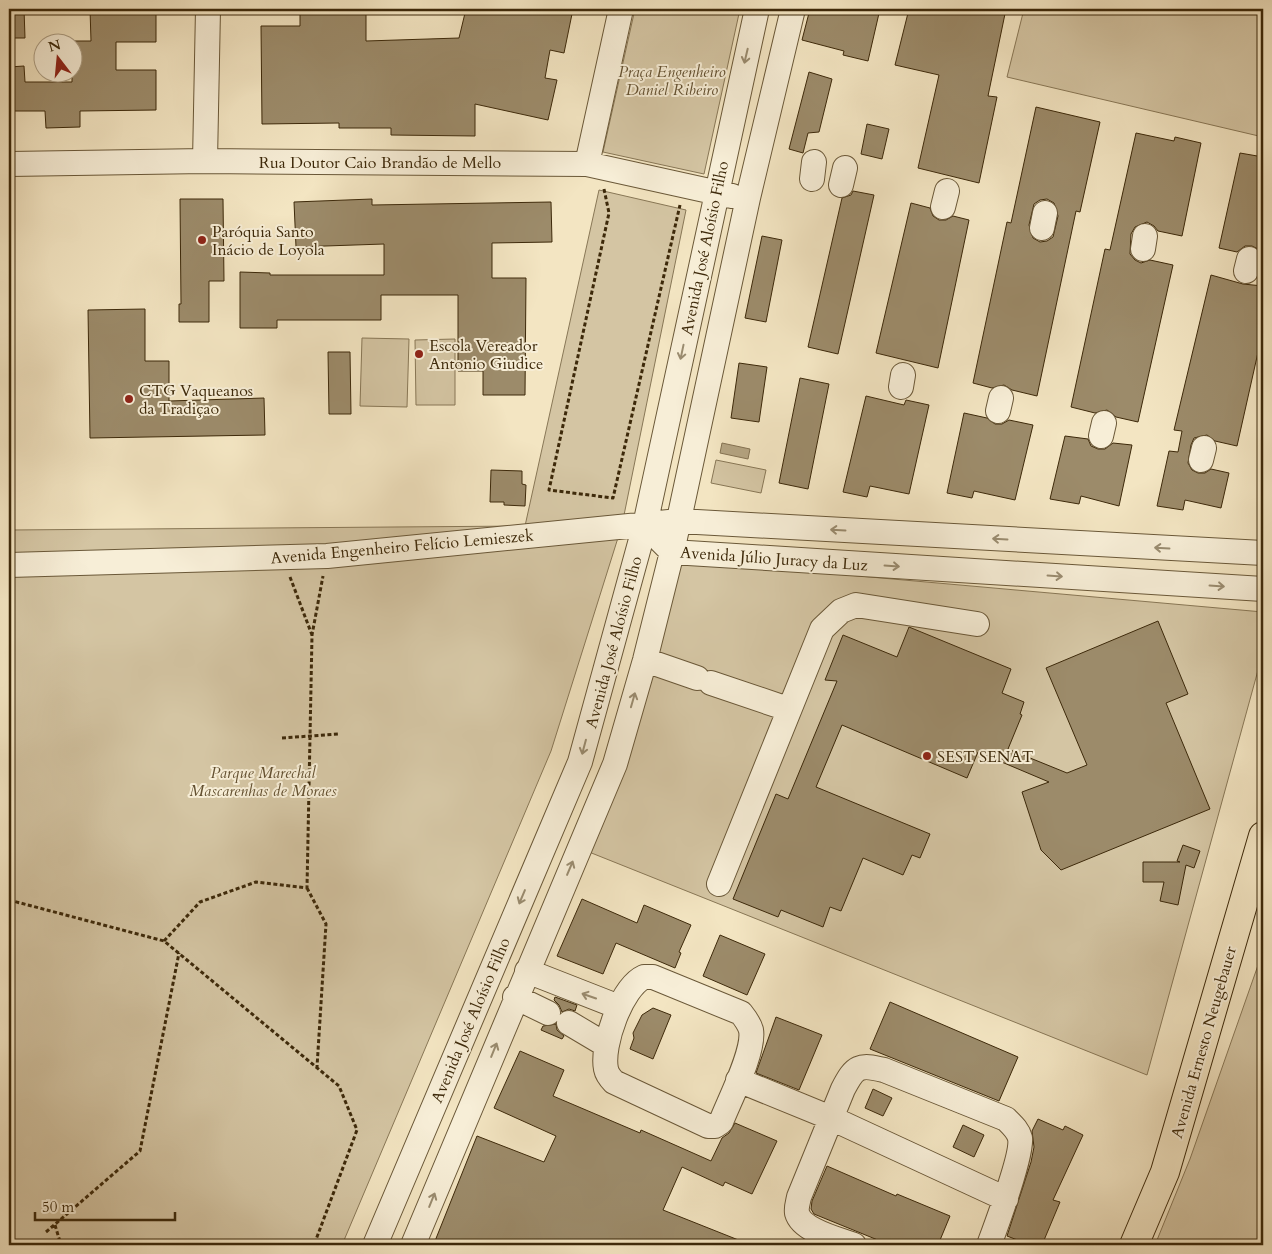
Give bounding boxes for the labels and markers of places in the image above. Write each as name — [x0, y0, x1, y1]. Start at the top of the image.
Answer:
place label: Paróquia Santo Inácio de Loyola — [212, 221, 325, 261]
marker: Paróquia Santo Inácio de Loyola — [196, 234, 208, 246]
place label: Escola Vereador Antonio Giudice — [429, 335, 543, 375]
marker: Escola Vereador Antonio Giudice — [413, 348, 425, 360]
place label: CTG Vaqueanos da Tradiçao — [139, 380, 253, 420]
marker: CTG Vaqueanos da Tradiçao — [123, 393, 135, 405]
place label: SEST SENAT — [937, 746, 1034, 768]
marker: SEST SENAT — [921, 750, 933, 762]

